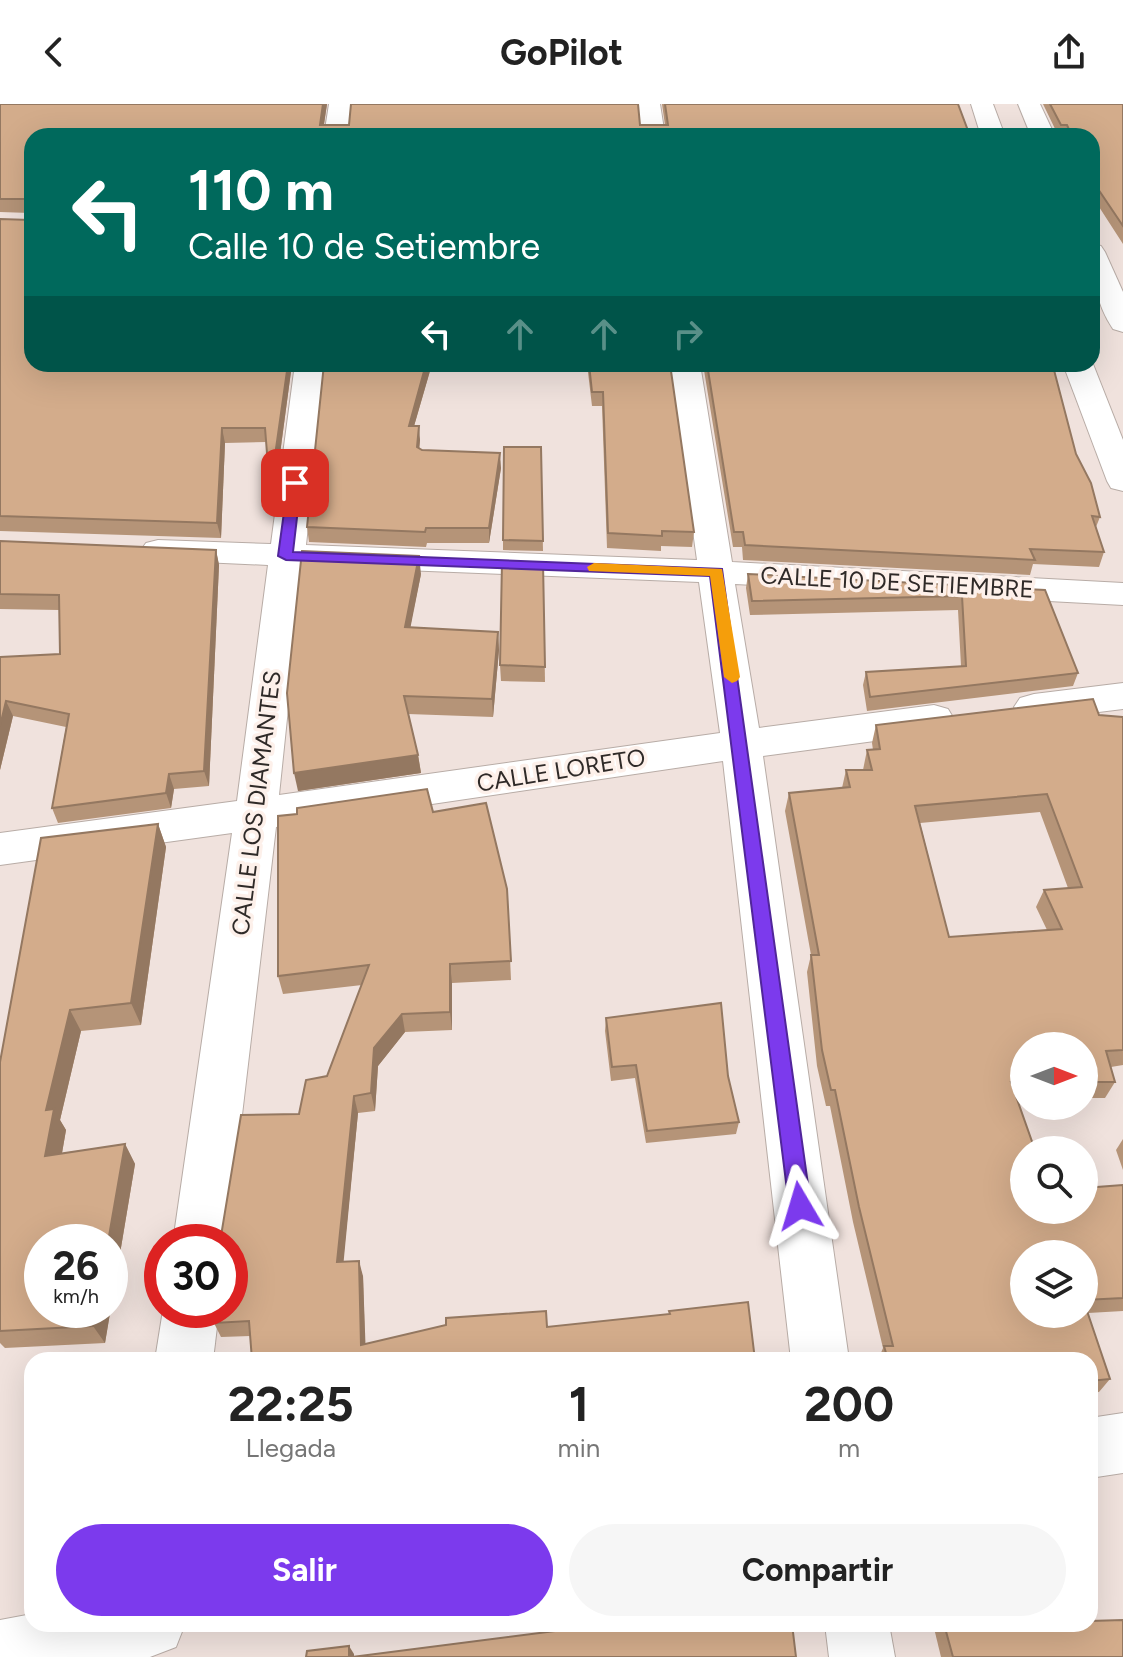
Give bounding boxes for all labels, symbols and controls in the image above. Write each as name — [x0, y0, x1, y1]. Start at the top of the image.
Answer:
icon: back — [32, 30, 76, 74]
icon: share — [1047, 30, 1091, 74]
text: GoPilot — [500, 31, 623, 74]
text: 110 m — [188, 157, 334, 224]
icon: left — [56, 160, 160, 264]
text: Calle 10 de Setiembre — [188, 225, 540, 268]
icon: left — [414, 312, 458, 356]
icon: ahead — [498, 312, 542, 356]
icon: ahead — [582, 312, 626, 356]
icon: right — [666, 312, 710, 356]
pin — [261, 449, 329, 517]
icon: arrive — [273, 461, 317, 505]
street label: CALLE 10 DE SETIEMBRE — [760, 560, 1034, 604]
street label: CALLE LOS DIAMANTES — [225, 669, 287, 937]
street label: CALLE LORETO — [475, 742, 647, 798]
north arrow — [1010, 1032, 1098, 1120]
map controls — [1010, 1032, 1098, 1328]
button: search — [1010, 1136, 1098, 1224]
position arrow — [758, 1164, 842, 1248]
speed limit sign: 30 — [144, 1224, 248, 1328]
button: layers — [1010, 1240, 1098, 1328]
text: 26 — [53, 1242, 99, 1290]
text: km/h — [53, 1284, 99, 1308]
text: 22:25 — [228, 1375, 354, 1433]
text: 1 — [569, 1375, 589, 1433]
text: 200 — [804, 1375, 894, 1433]
text: Llegada — [246, 1432, 336, 1464]
text: min — [558, 1432, 600, 1464]
text: m — [838, 1432, 860, 1464]
button: Salir — [56, 1524, 553, 1616]
button: Compartir — [569, 1524, 1066, 1616]

